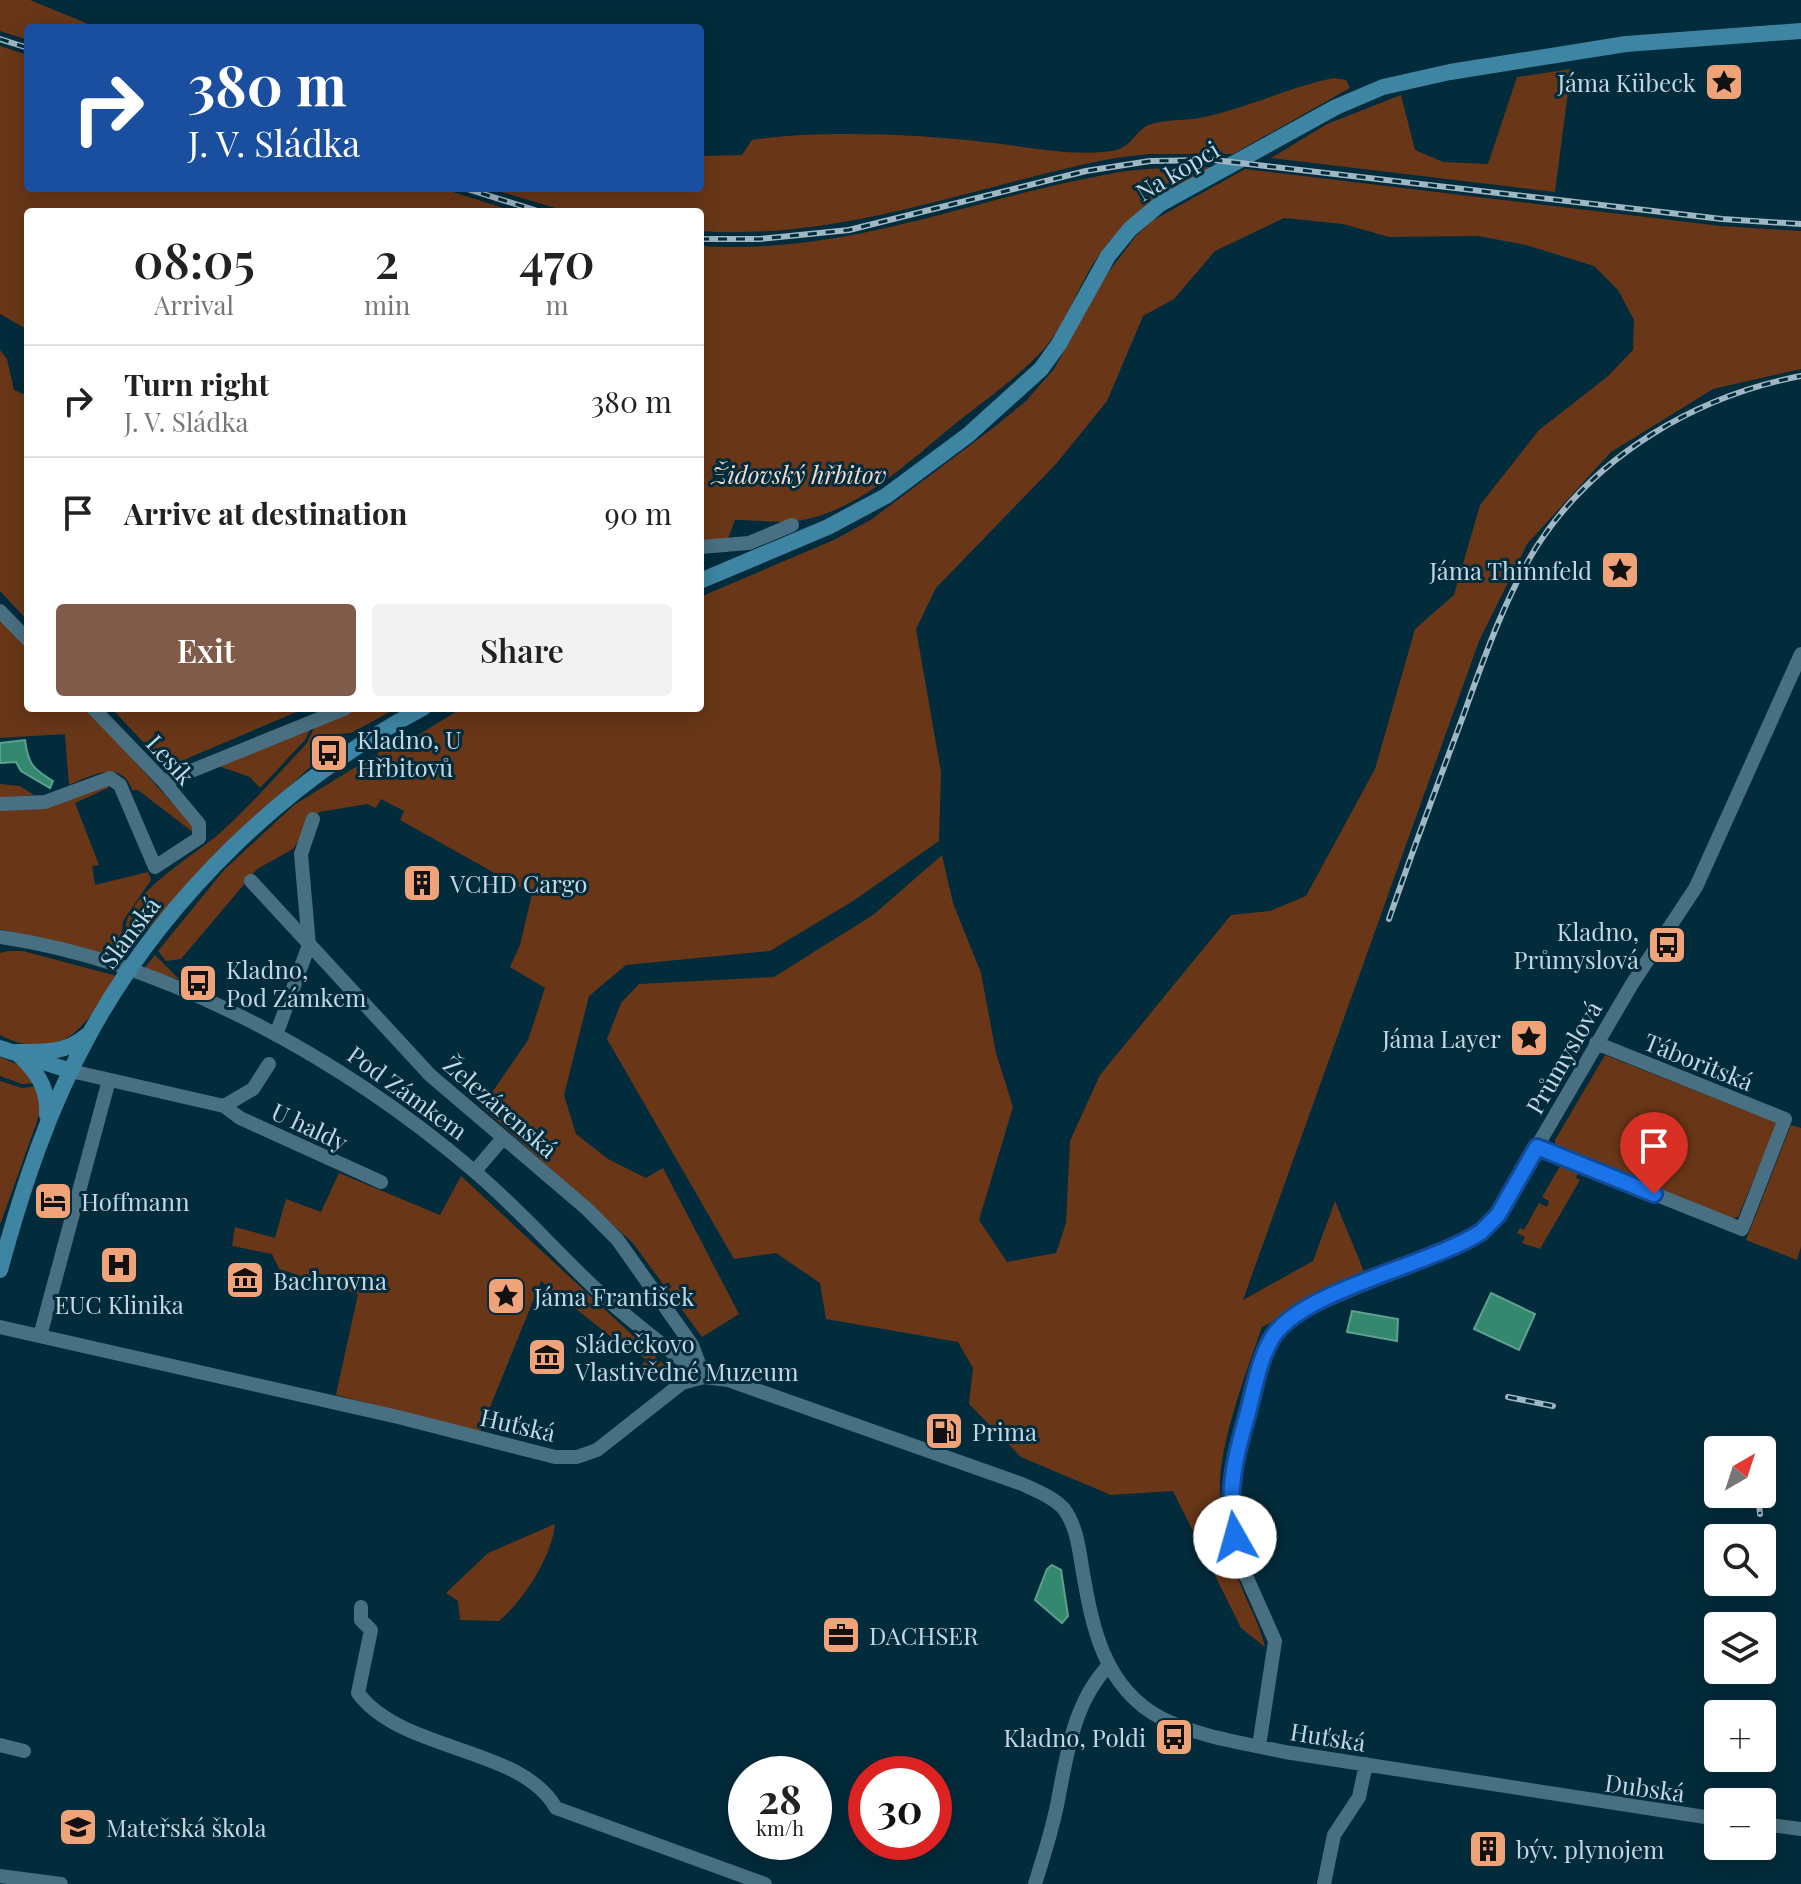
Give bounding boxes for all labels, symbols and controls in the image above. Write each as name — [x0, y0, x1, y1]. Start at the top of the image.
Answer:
text: 380 m — [188, 46, 347, 121]
icon: right — [56, 56, 160, 160]
place icon: Jáma Kübeck — [1703, 61, 1745, 103]
place label: Jáma Kübeck — [1557, 66, 1697, 98]
text: J. V. Sládka — [188, 118, 360, 166]
street label: Na kopci — [1129, 133, 1225, 207]
text: 08:05 — [133, 227, 255, 291]
text: 2 — [375, 227, 399, 291]
text: 470 — [519, 227, 595, 291]
text: Arrival — [154, 287, 234, 322]
text: min — [364, 287, 410, 322]
text: m — [546, 287, 569, 322]
text: Turn right — [124, 364, 269, 404]
icon: right — [56, 379, 100, 423]
text: 380 m — [591, 381, 672, 421]
text: J. V. Sládka — [124, 404, 248, 439]
park label: Židovský hřbitov — [711, 458, 887, 490]
icon: arrive — [56, 491, 100, 535]
text: Arrive at destination — [124, 493, 407, 533]
text: 90 m — [605, 493, 672, 533]
place icon: Jáma Thinnfeld — [1599, 549, 1641, 591]
place label: Jáma Thinnfeld — [1429, 554, 1592, 586]
button: Exit — [56, 604, 356, 696]
button: Share — [372, 604, 672, 696]
place label: Kladno, U Hřbitovů — [357, 723, 462, 783]
street label: Lesík — [140, 727, 203, 792]
bus stop icon: Kladno, U Hřbitovů — [308, 732, 350, 774]
building icon: VCHD Cargo — [401, 862, 443, 904]
place label: VCHD Cargo — [449, 867, 587, 899]
street label: Slánská — [92, 890, 166, 974]
place label: Kladno, Průmyslová — [1513, 915, 1639, 975]
bus stop icon: Kladno, Průmyslová — [1646, 924, 1688, 966]
place label: Kladno, Pod Zámkem — [226, 953, 366, 1013]
bus stop icon: Kladno, Pod Zámkem — [177, 962, 219, 1004]
street label: Průmyslová — [1518, 995, 1608, 1119]
place icon: Jáma Layer — [1508, 1017, 1550, 1059]
place label: Jáma Layer — [1381, 1022, 1501, 1054]
street label: Táboritská — [1640, 1025, 1758, 1097]
street label: Pod Zámkem — [342, 1038, 474, 1146]
street label: Železárenská — [437, 1048, 565, 1164]
street label: U haldy — [267, 1095, 353, 1157]
pin — [1620, 1112, 1688, 1194]
icon: arrive — [1632, 1124, 1676, 1168]
hotel icon: Hoffmann — [32, 1180, 74, 1222]
place label: Hoffmann — [81, 1185, 189, 1217]
hospital icon: EUC Klinika — [98, 1244, 140, 1286]
museum icon: Bachrovna — [224, 1259, 266, 1301]
place label: Bachrovna — [273, 1264, 387, 1296]
place icon: Jáma František — [485, 1275, 527, 1317]
place label: Jáma František — [533, 1280, 695, 1312]
place label: EUC Klinika — [54, 1288, 184, 1320]
place label: Sládečkovo Vlastivědné Muzeum — [574, 1327, 799, 1387]
museum icon: Sládečkovo Vlastivědné Muzeum — [526, 1336, 568, 1378]
street label: Huťská — [477, 1400, 559, 1448]
fuel station icon: Prima — [923, 1410, 965, 1452]
place label: Prima — [972, 1415, 1037, 1447]
north arrow — [1704, 1436, 1776, 1508]
map controls — [1704, 1436, 1776, 1860]
position arrow — [1193, 1495, 1277, 1579]
button: search — [1704, 1524, 1776, 1596]
button: layers — [1704, 1612, 1776, 1684]
office icon: DACHSER — [820, 1614, 862, 1656]
place label: DACHSER — [869, 1619, 979, 1651]
button: + — [1704, 1700, 1776, 1772]
street label: Huťská — [1288, 1714, 1368, 1758]
bus stop icon: Kladno, Poldi — [1153, 1716, 1195, 1758]
place label: Kladno, Poldi — [1004, 1721, 1146, 1753]
speed limit sign: 30 — [848, 1756, 952, 1860]
street label: Dubská — [1603, 1766, 1687, 1808]
text: 28 — [758, 1771, 802, 1824]
button: − — [1704, 1788, 1776, 1860]
school or university icon: Mateřská škola — [57, 1806, 99, 1848]
place label: Mateřská škola — [106, 1811, 266, 1843]
text: km/h — [756, 1814, 804, 1841]
building icon: býv. plynojem — [1467, 1828, 1509, 1870]
place label: býv. plynojem — [1516, 1833, 1664, 1865]

